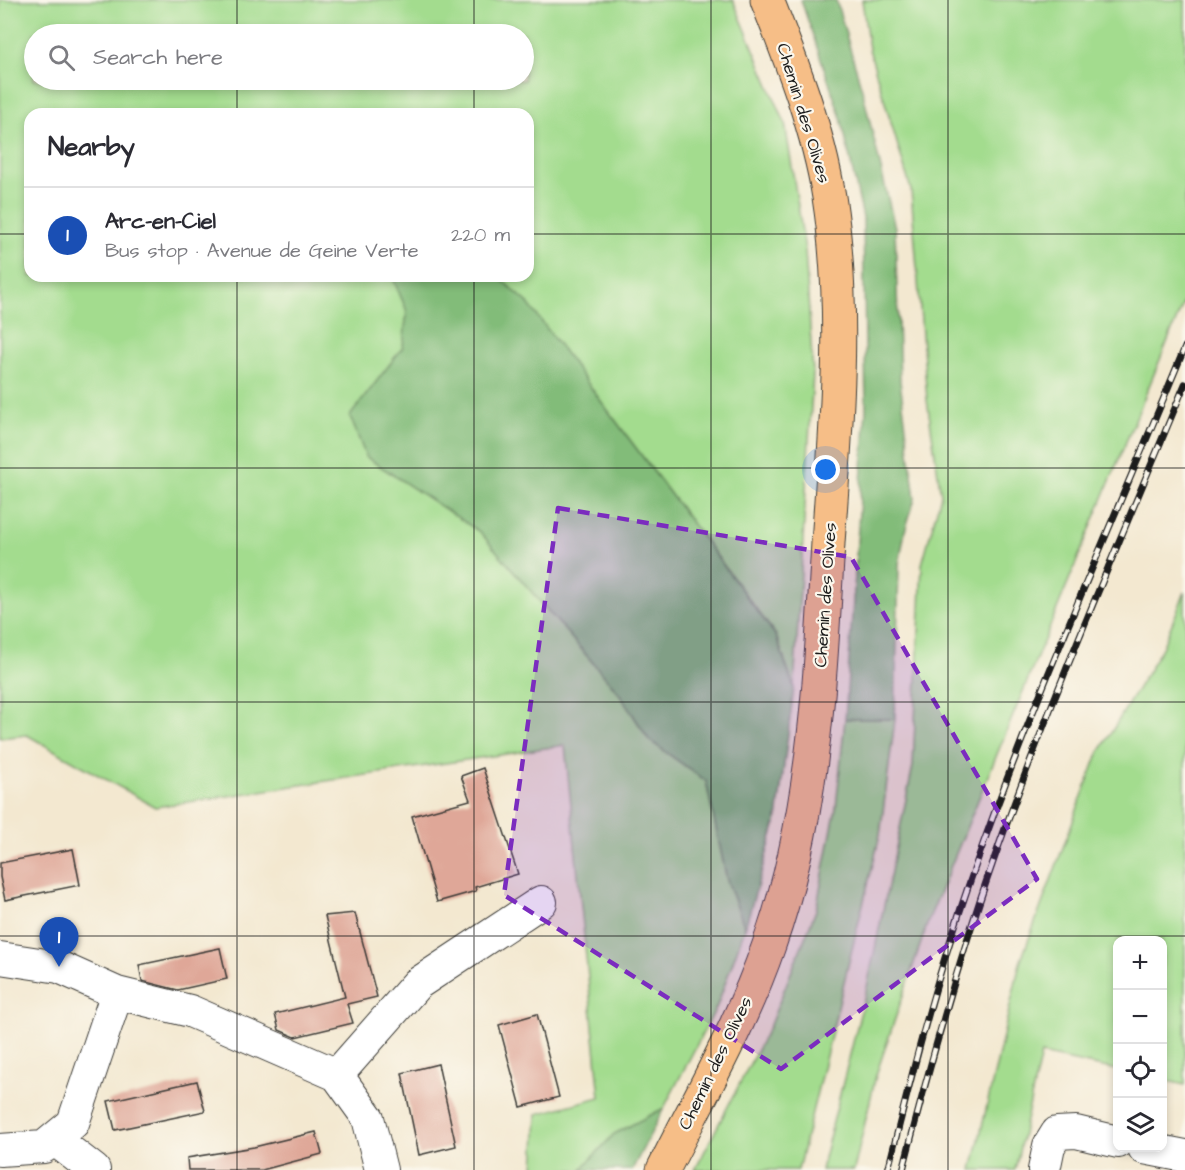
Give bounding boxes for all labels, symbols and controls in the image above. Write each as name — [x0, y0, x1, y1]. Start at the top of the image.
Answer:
search box — [24, 24, 534, 90]
street label: Chemin des Olives — [770, 40, 837, 186]
icon: search — [45, 41, 78, 74]
text: Search here — [93, 42, 223, 73]
text: Nearby — [48, 129, 135, 165]
text: Arc-en-Ciel — [105, 206, 216, 237]
text: 1 — [66, 221, 69, 249]
text: 220 m — [451, 221, 510, 249]
text: Bus stop · Avenue de Geine Verte — [105, 237, 419, 265]
your location — [811, 455, 840, 484]
street label: Chemin des Olives — [808, 522, 843, 668]
pin: 1 — [40, 918, 78, 967]
map controls — [1113, 936, 1167, 1152]
button: + — [1113, 936, 1167, 990]
button: − — [1113, 990, 1167, 1044]
street label: Chemin des Olives — [672, 992, 759, 1134]
button: locate — [1113, 1044, 1167, 1098]
button: layers — [1113, 1098, 1167, 1152]

